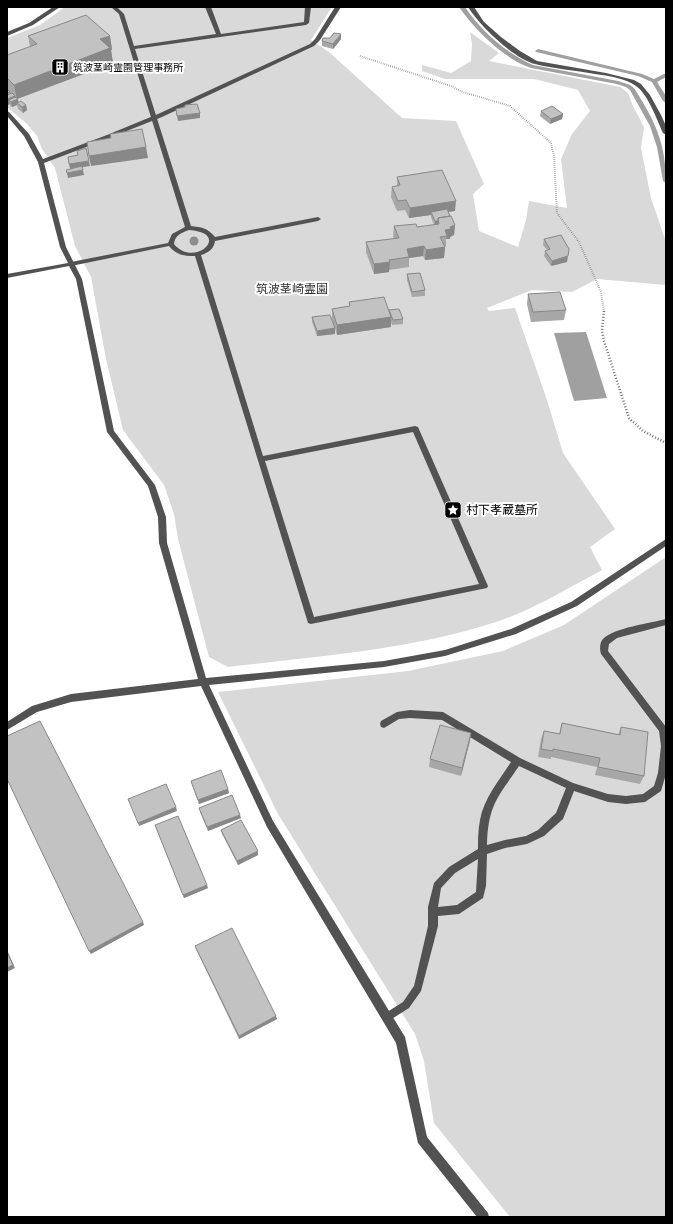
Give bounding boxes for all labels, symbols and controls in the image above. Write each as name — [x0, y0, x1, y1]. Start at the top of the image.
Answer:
building icon: 筑波茎崎霊園管理事務所 — [50, 57, 70, 77]
place label: 筑波茎崎霊園管理事務所 — [73, 62, 183, 73]
park label: 筑波茎崎霊園 — [256, 282, 328, 296]
place icon: 村下孝蔵墓所 — [443, 500, 463, 520]
place label: 村下孝蔵墓所 — [466, 503, 538, 517]

